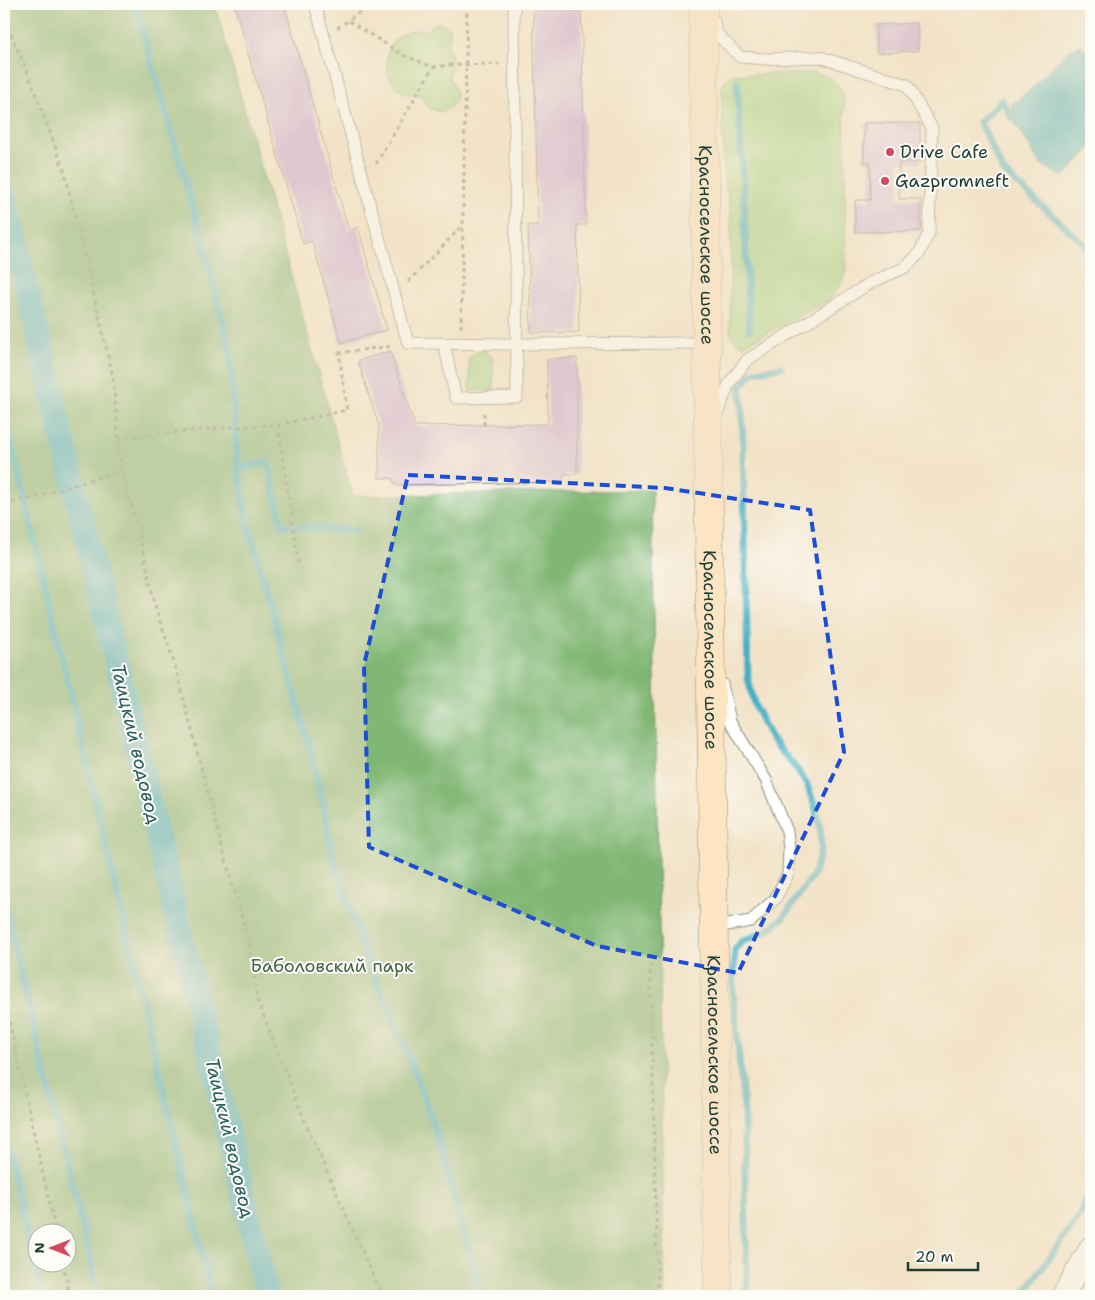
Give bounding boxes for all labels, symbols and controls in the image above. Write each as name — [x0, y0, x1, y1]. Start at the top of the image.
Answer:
place label: Drive Cafe — [900, 140, 988, 164]
street label: Красносельское шоссе — [693, 145, 720, 345]
marker: Drive Cafe — [884, 146, 896, 158]
place label: Gazpromneft — [895, 169, 1009, 193]
marker: Gazpromneft — [879, 175, 891, 187]
street label: Красносельское шоссе — [698, 550, 723, 750]
water label: Таицкий водовод — [105, 661, 167, 827]
park label: Баболовский парк — [250, 954, 414, 978]
street label: Красносельское шоссе — [701, 955, 728, 1155]
water label: Таицкий водовод — [199, 1055, 261, 1221]
north arrow — [28, 1222, 78, 1272]
scale bar — [908, 1240, 978, 1272]
text: N — [30, 1242, 48, 1254]
text: 20 m — [915, 1247, 954, 1267]

